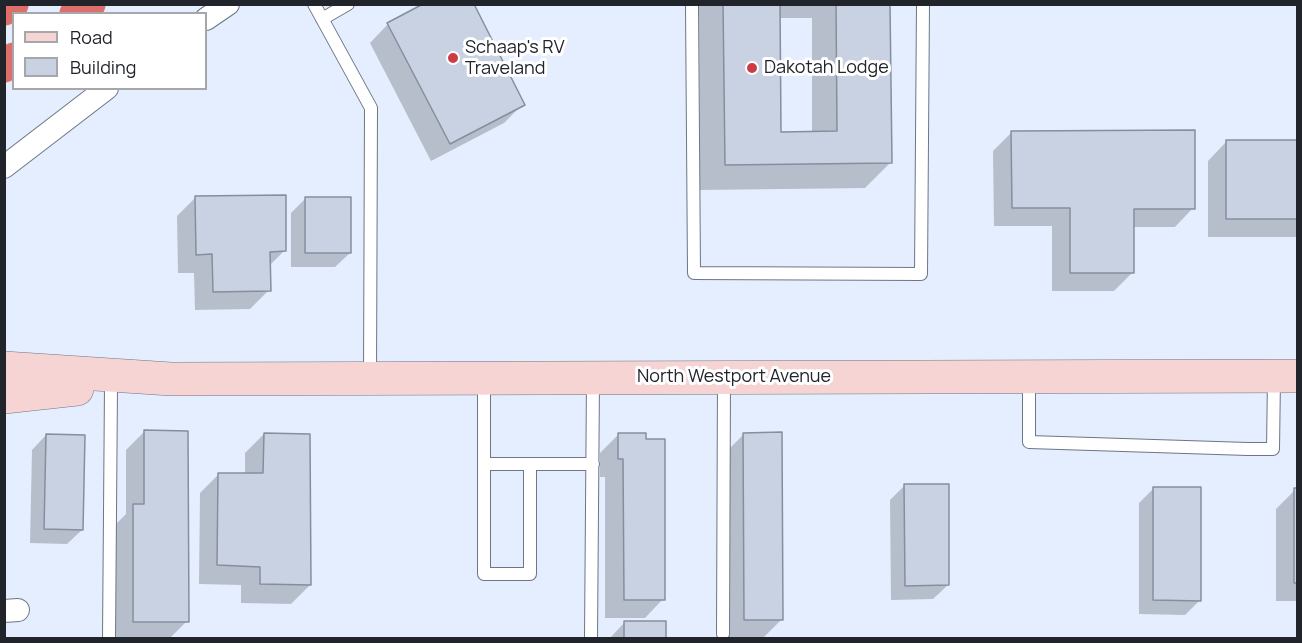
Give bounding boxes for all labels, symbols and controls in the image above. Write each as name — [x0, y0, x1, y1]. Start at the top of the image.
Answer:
legend — [12, 12, 207, 90]
text: Road — [70, 25, 113, 49]
place label: Schaap's RV Traveland — [465, 37, 565, 80]
marker: Schaap's RV Traveland — [446, 51, 460, 65]
text: Building — [70, 55, 136, 79]
place label: Dakotah Lodge — [764, 57, 889, 79]
marker: Dakotah Lodge — [745, 61, 759, 75]
street label: North Westport Avenue — [637, 366, 831, 388]

